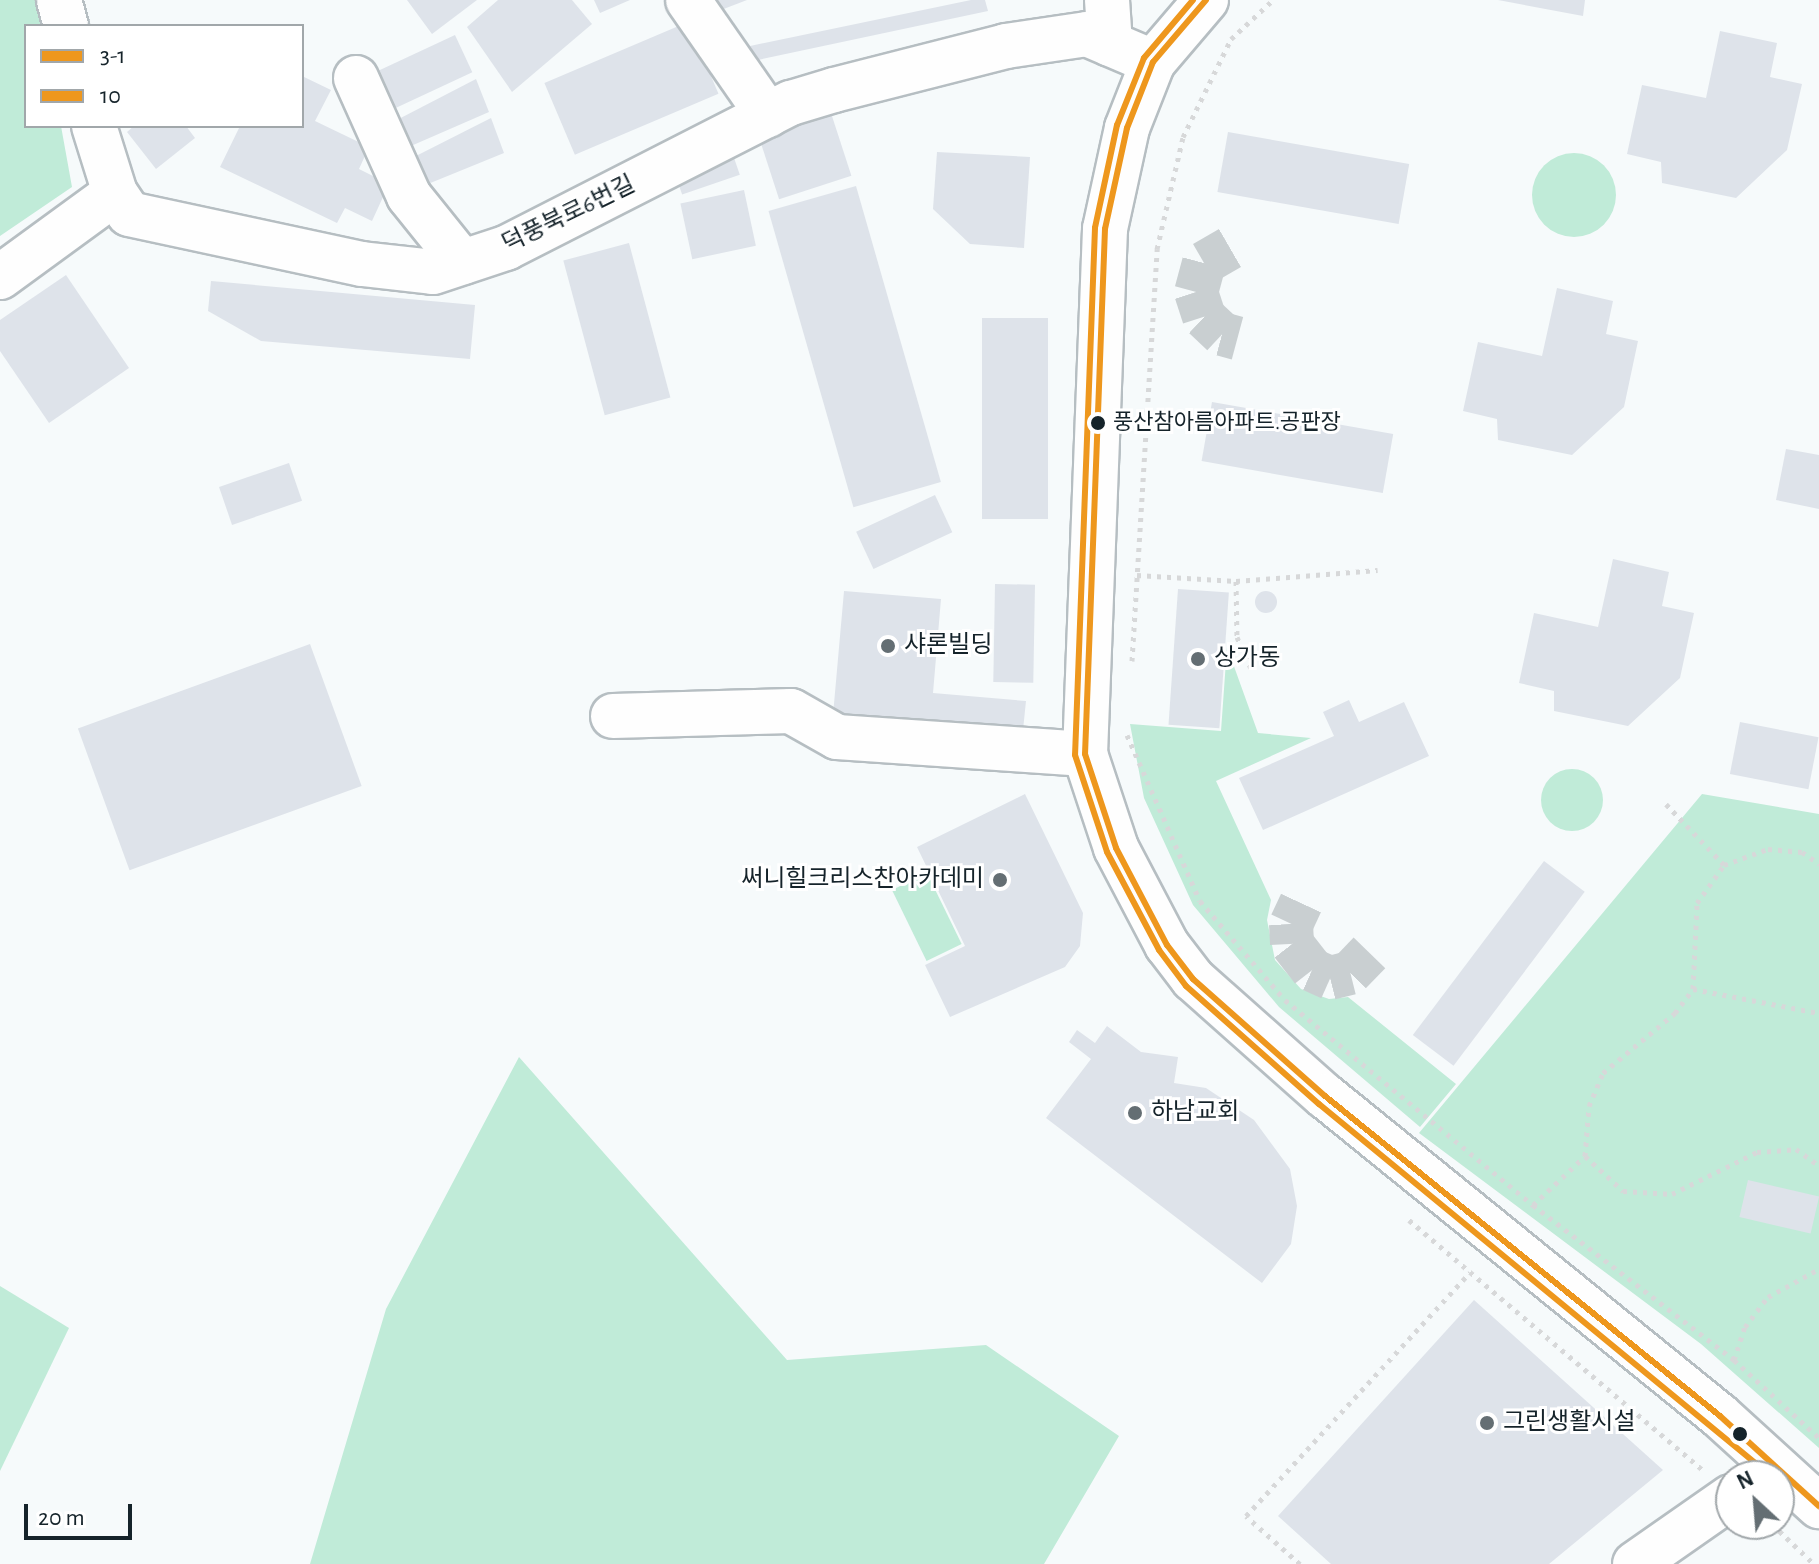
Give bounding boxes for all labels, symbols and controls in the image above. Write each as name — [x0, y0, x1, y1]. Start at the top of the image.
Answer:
legend — [24, 24, 304, 128]
text: 3-1 — [100, 44, 126, 68]
text: 10 — [100, 84, 121, 108]
street label: 덕풍북로6번길 — [498, 171, 640, 259]
place label: 풍산참아름아파트.공판장 — [1113, 410, 1341, 436]
marker: 풍산참아름아파트.공판장 — [1090, 415, 1106, 431]
place label: 샤론빌딩 — [904, 632, 992, 660]
marker: 샤론빌딩 — [879, 637, 897, 655]
place label: 상가동 — [1214, 645, 1280, 673]
marker: 상가동 — [1189, 650, 1207, 668]
place label: 써니힐크리스찬아카데미 — [741, 866, 984, 894]
marker: 써니힐크리스찬아카데미 — [991, 871, 1009, 889]
place label: 하남교회 — [1151, 1099, 1239, 1127]
marker: 하남교회 — [1126, 1104, 1144, 1122]
place label: 그린생활시설 — [1503, 1409, 1635, 1437]
marker: 그린생활시설 — [1478, 1414, 1496, 1432]
unlabelled marker — [1732, 1426, 1748, 1442]
north arrow — [1715, 1460, 1795, 1540]
text: N — [1734, 1467, 1757, 1493]
scale bar — [28, 1488, 136, 1538]
text: 20 m — [38, 1506, 85, 1530]

